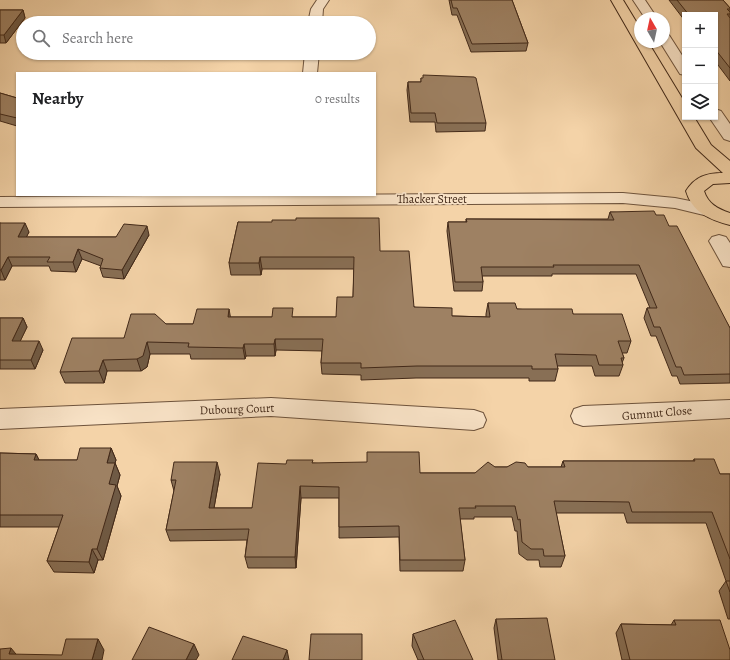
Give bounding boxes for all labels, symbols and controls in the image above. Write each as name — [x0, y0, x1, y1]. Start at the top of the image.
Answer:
north arrow — [634, 12, 670, 48]
map controls — [682, 12, 718, 120]
button: + — [682, 12, 718, 48]
search box — [16, 16, 376, 60]
icon: search — [30, 27, 52, 49]
text: Search here — [62, 28, 133, 48]
button: − — [682, 48, 718, 84]
button: layers — [682, 84, 718, 120]
text: Nearby — [32, 87, 83, 110]
text: 0 results — [315, 90, 360, 107]
street label: Thacker Street — [397, 191, 467, 207]
street label: Dubourg Court — [199, 400, 275, 418]
street label: Gumnut Close — [621, 402, 693, 424]

